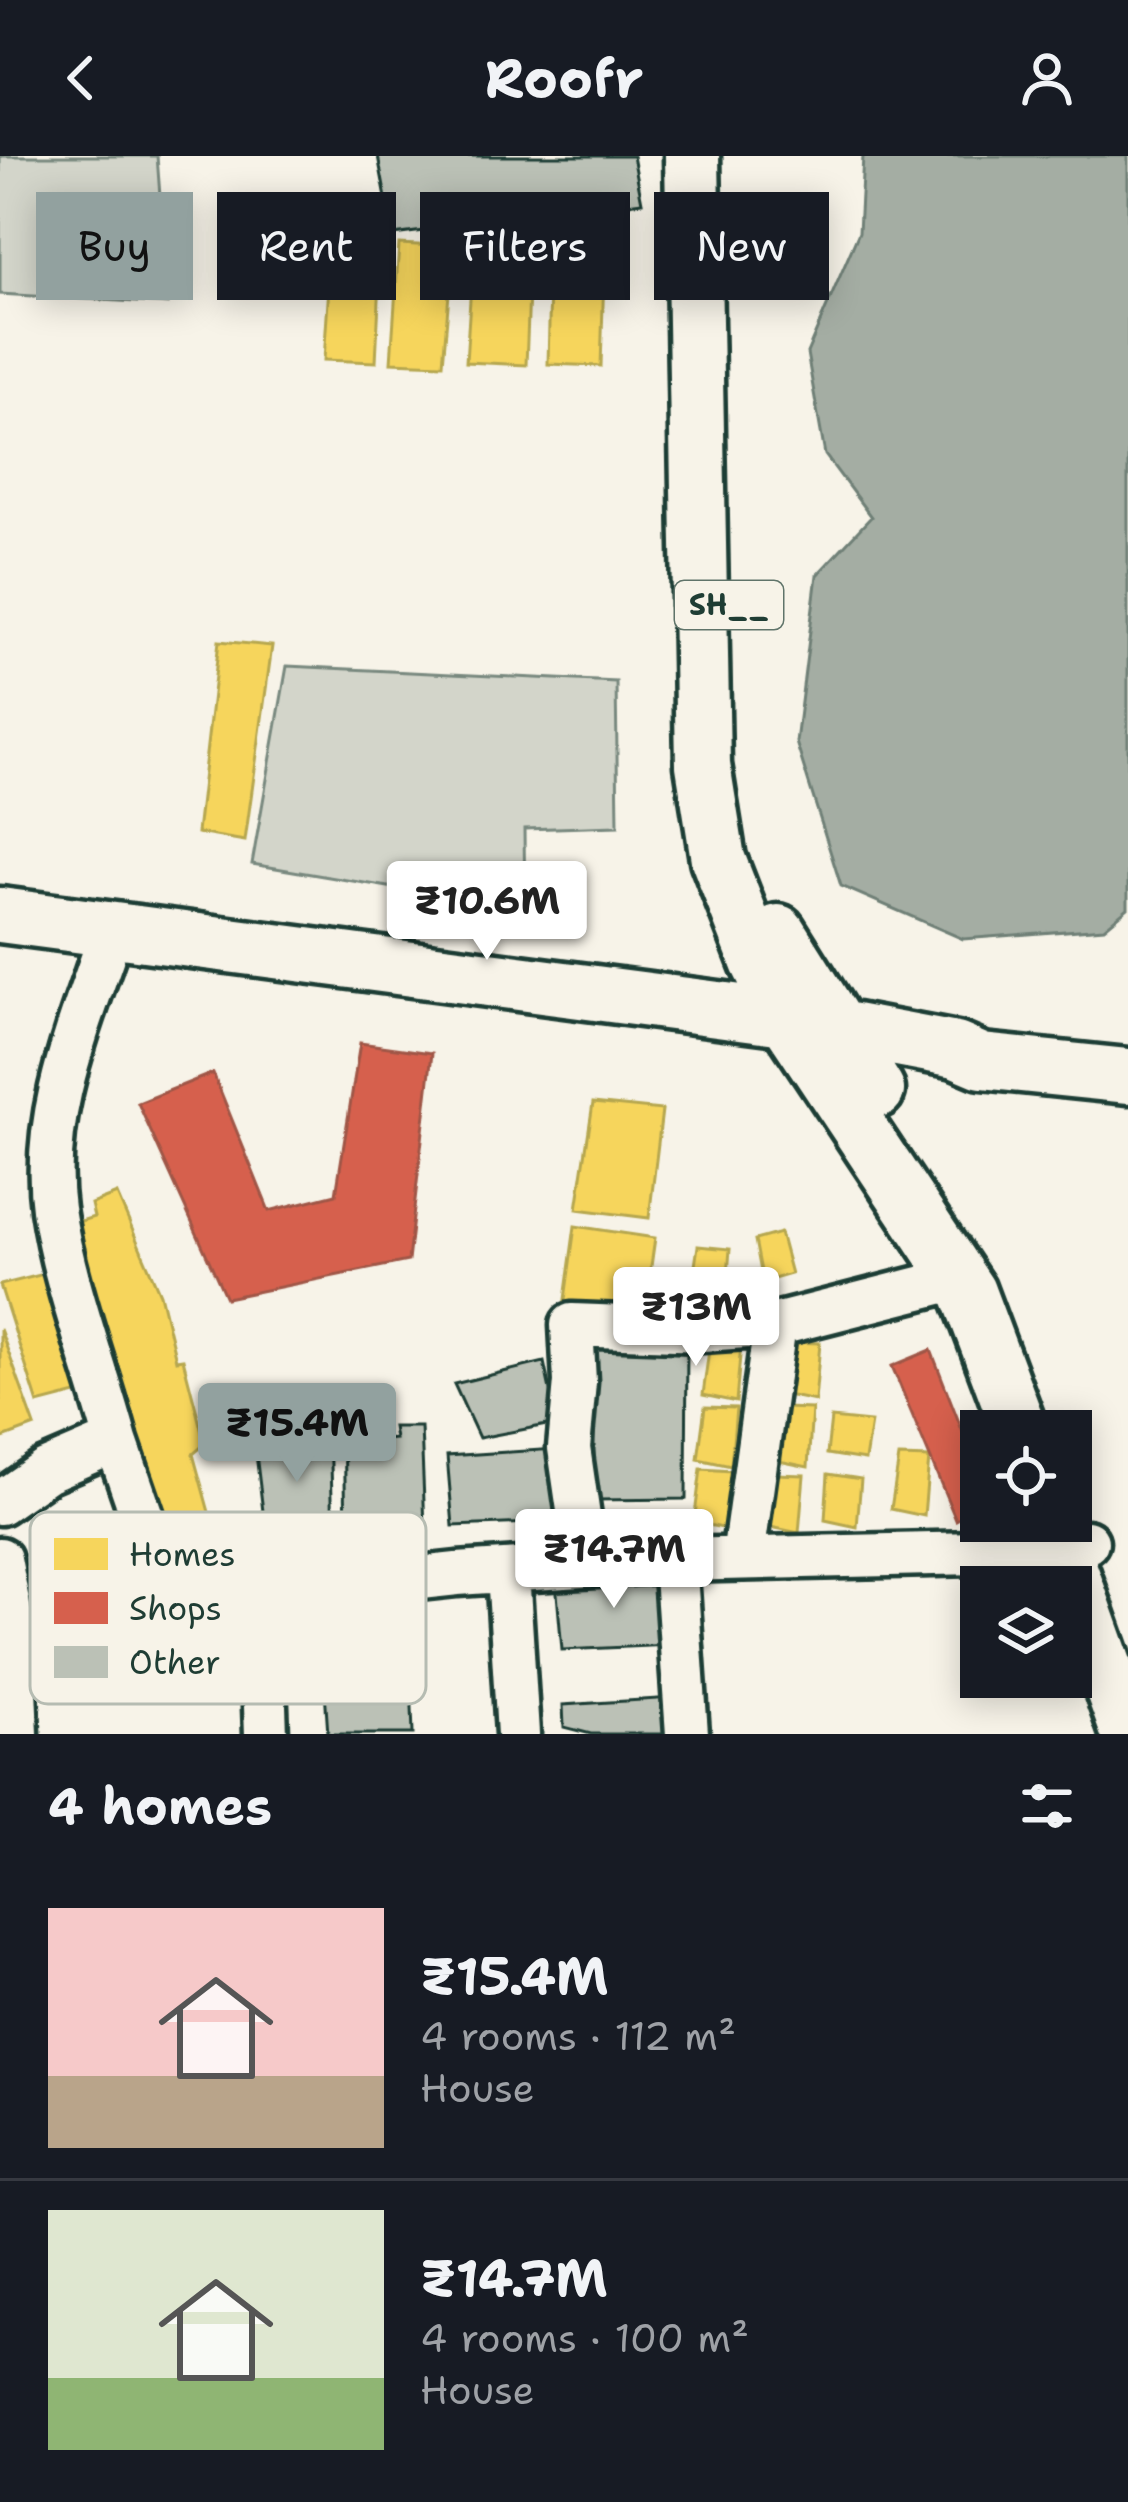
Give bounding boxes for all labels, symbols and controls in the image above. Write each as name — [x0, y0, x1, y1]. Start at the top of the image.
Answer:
text: Roofr — [485, 42, 643, 114]
icon: back — [48, 45, 114, 111]
icon: person — [1014, 45, 1080, 111]
chip: Buy — [36, 192, 193, 300]
chip: Rent — [217, 192, 396, 300]
chip: Filters — [420, 192, 630, 300]
chip: New — [654, 192, 829, 300]
road number: SH__ — [675, 581, 783, 629]
pin: ₹10.6M — [389, 861, 585, 963]
text: ₹10.6M — [414, 874, 560, 926]
pin: ₹13M — [625, 1267, 767, 1369]
text: ₹13M — [640, 1280, 752, 1332]
pin: ₹15.4M — [199, 1383, 395, 1485]
text: ₹15.4M — [225, 1396, 369, 1448]
map controls — [960, 1410, 1092, 1698]
button: locate — [960, 1410, 1092, 1542]
pin: ₹14.7M — [516, 1509, 712, 1611]
legend — [30, 1512, 426, 1704]
text: ₹14.7M — [542, 1522, 686, 1574]
text: Homes — [129, 1532, 236, 1577]
button: layers — [960, 1566, 1092, 1698]
text: Shops — [129, 1586, 222, 1631]
text: Other — [129, 1640, 221, 1685]
text: 4 homes — [48, 1772, 272, 1840]
icon: filters — [1014, 1773, 1080, 1839]
text: ₹15.4M — [420, 1942, 608, 2010]
icon: home — [144, 1956, 288, 2100]
text: 4 rooms · 112 m² — [420, 2010, 736, 2062]
text: House — [420, 2062, 535, 2114]
text: ₹14.7M — [420, 2244, 608, 2312]
icon: home — [144, 2258, 288, 2402]
text: 4 rooms · 100 m² — [420, 2312, 749, 2364]
text: House — [420, 2364, 535, 2416]

